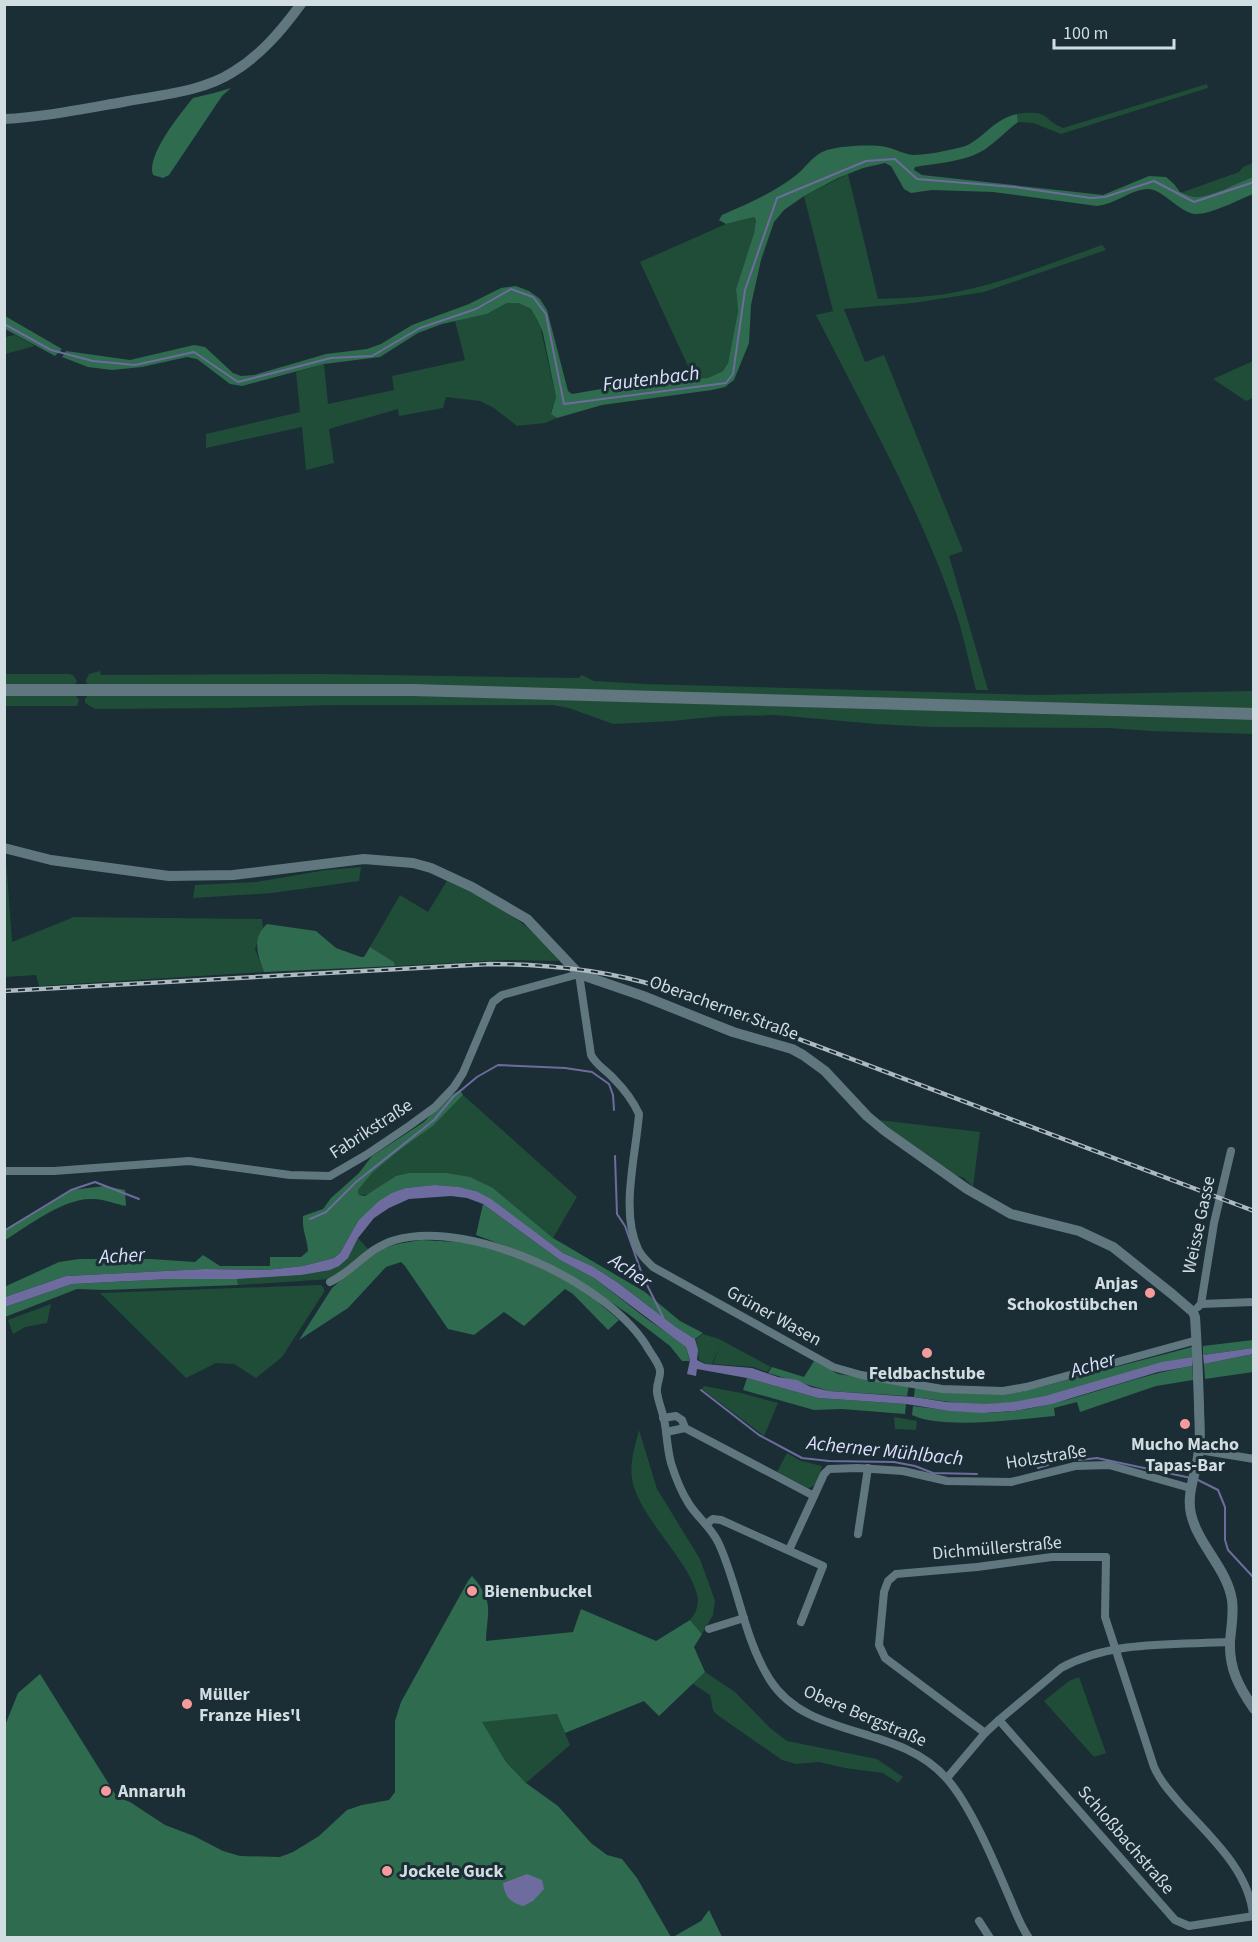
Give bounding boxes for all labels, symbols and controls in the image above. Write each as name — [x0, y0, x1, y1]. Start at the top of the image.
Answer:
scale bar — [1054, 12, 1174, 50]
text: 100 m — [1063, 21, 1108, 46]
water label: Fautenbach — [601, 359, 701, 399]
street label: Oberacherner Straße — [646, 969, 802, 1047]
street label: Fabrikstraße — [325, 1093, 417, 1165]
street label: Weisse Gasse — [1176, 1174, 1222, 1276]
water label: Acher — [96, 1241, 147, 1271]
water label: Acher — [602, 1245, 658, 1296]
place label: Anjas Schokostübchen — [1007, 1271, 1138, 1317]
street label: Grüner Wasen — [722, 1280, 826, 1352]
marker: Anjas Schokostübchen — [1143, 1286, 1157, 1300]
water label: Acher — [1065, 1345, 1120, 1386]
marker: Feldbachstube — [920, 1346, 934, 1360]
place label: Feldbachstube — [869, 1361, 985, 1386]
marker: Mucho Macho Tapas-Bar — [1178, 1417, 1192, 1431]
water label: Acherner Mühlbach — [803, 1429, 965, 1473]
place label: Mucho Macho Tapas-Bar — [1131, 1432, 1239, 1478]
street label: Holzstraße — [1004, 1438, 1088, 1476]
street label: Dichmüllerstraße — [931, 1530, 1063, 1566]
place label: Bienenbuckel — [484, 1579, 592, 1604]
marker: Bienenbuckel — [465, 1584, 479, 1598]
street label: Obere Bergstraße — [800, 1679, 930, 1753]
place label: Müller Franze Hies'l — [199, 1682, 300, 1728]
marker: Müller Franze Hies'l — [180, 1697, 194, 1711]
place label: Annaruh — [117, 1779, 186, 1804]
street label: Schloßbachstraße — [1072, 1780, 1180, 1900]
marker: Annaruh — [99, 1784, 113, 1798]
place label: Jockele Guck — [399, 1859, 503, 1884]
marker: Jockele Guck — [380, 1864, 394, 1878]

